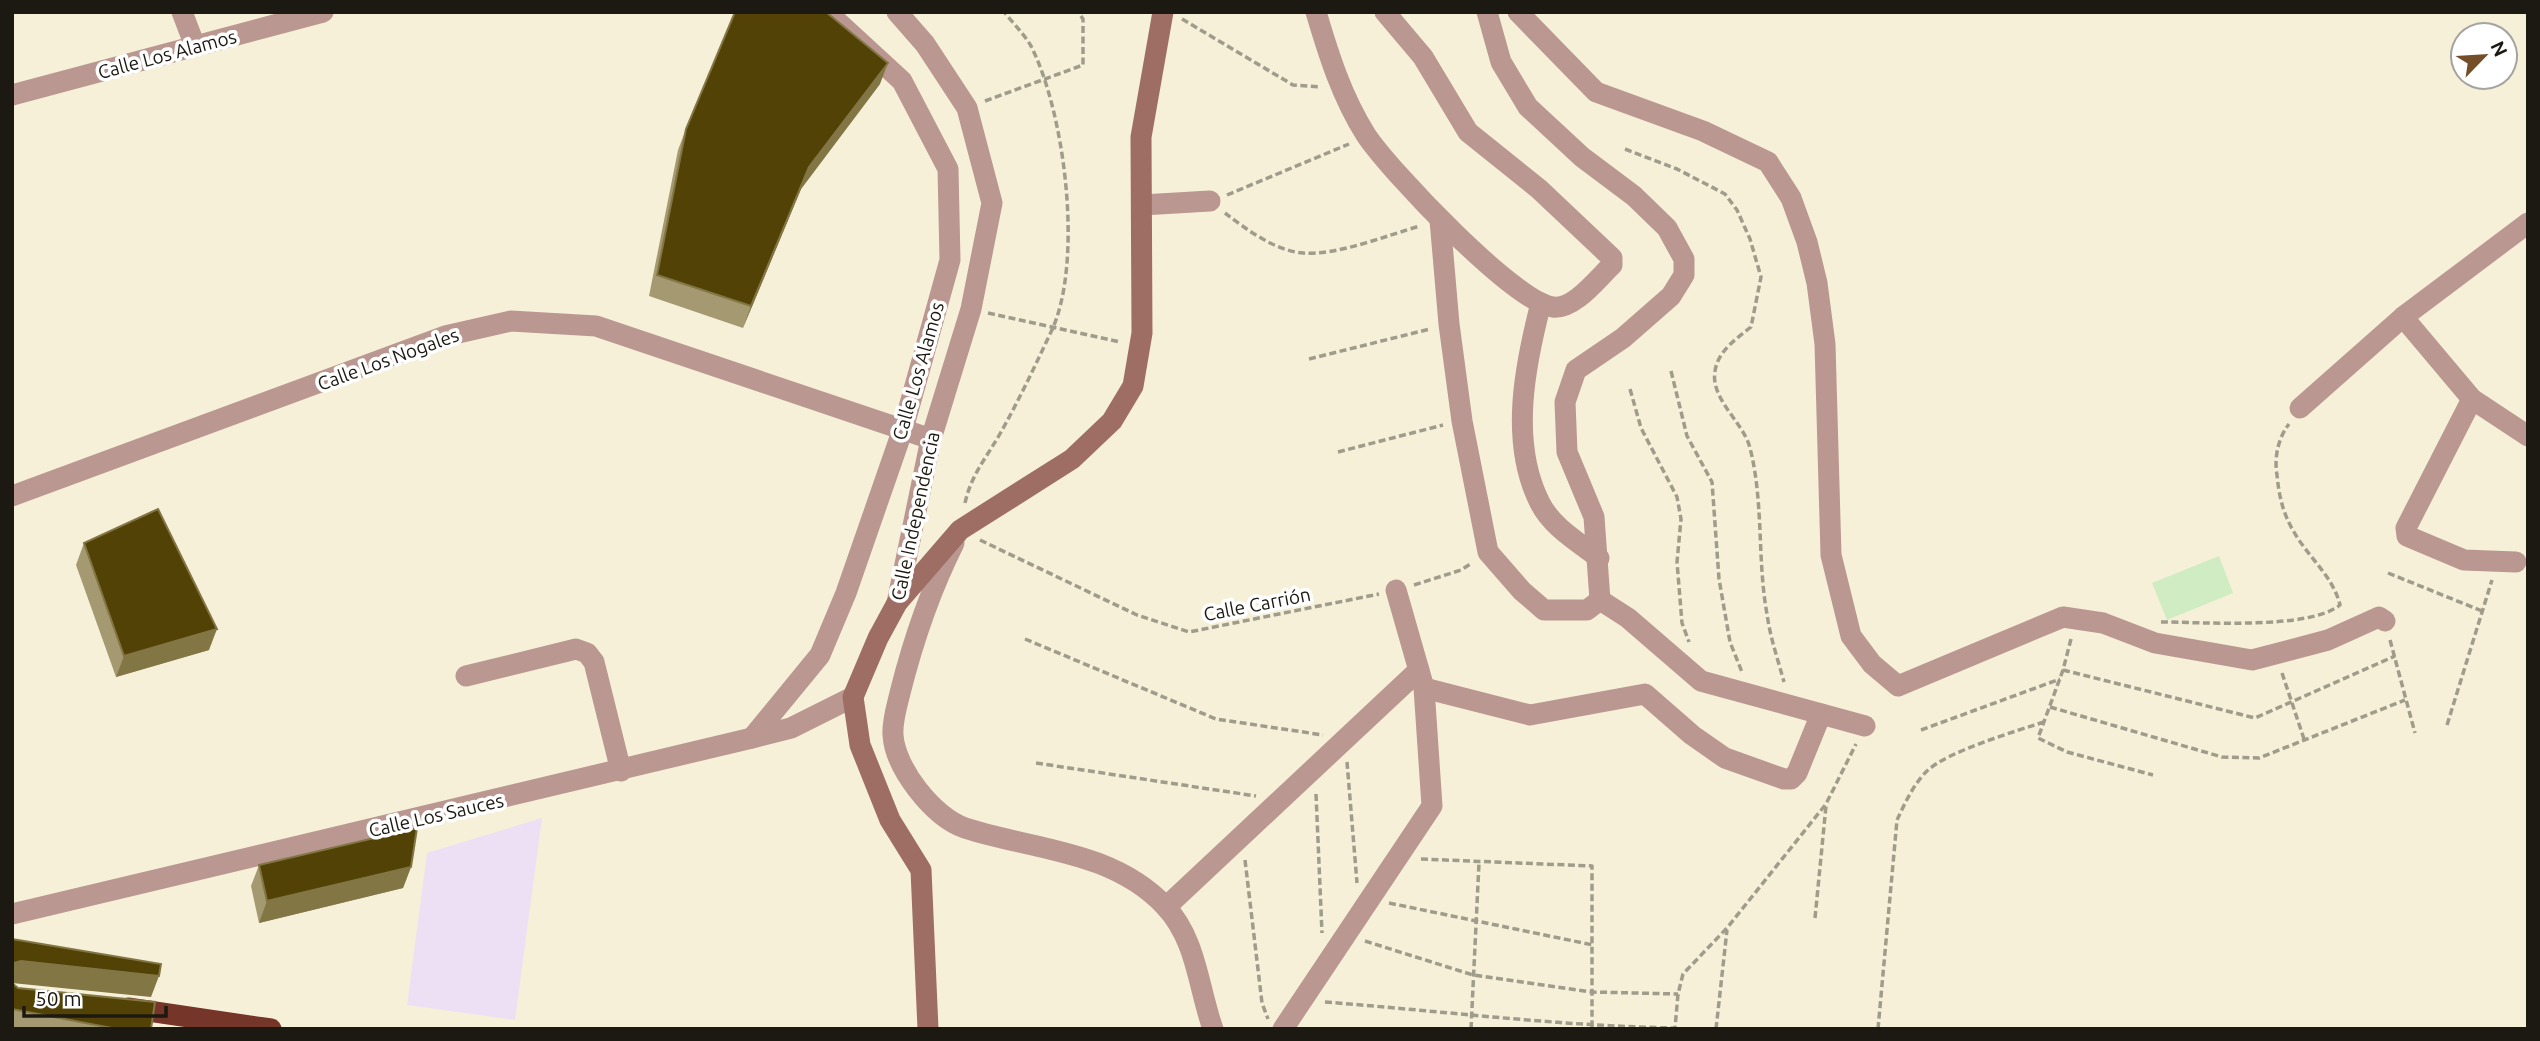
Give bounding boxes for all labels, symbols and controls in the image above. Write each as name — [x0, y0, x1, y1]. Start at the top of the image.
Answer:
north arrow — [2449, 21, 2519, 91]
street label: Calle Los Alamos — [95, 25, 239, 83]
text: N — [2486, 38, 2512, 60]
street label: Calle Los Alamos — [888, 299, 948, 443]
street label: Calle Los Nogales — [314, 323, 462, 395]
street label: Calle Independencia — [886, 430, 944, 602]
street label: Calle Carrión — [1202, 583, 1312, 625]
street label: Calle Los Sauces — [366, 789, 506, 841]
scale bar — [24, 974, 166, 1018]
text: 50 m — [35, 986, 82, 1010]

